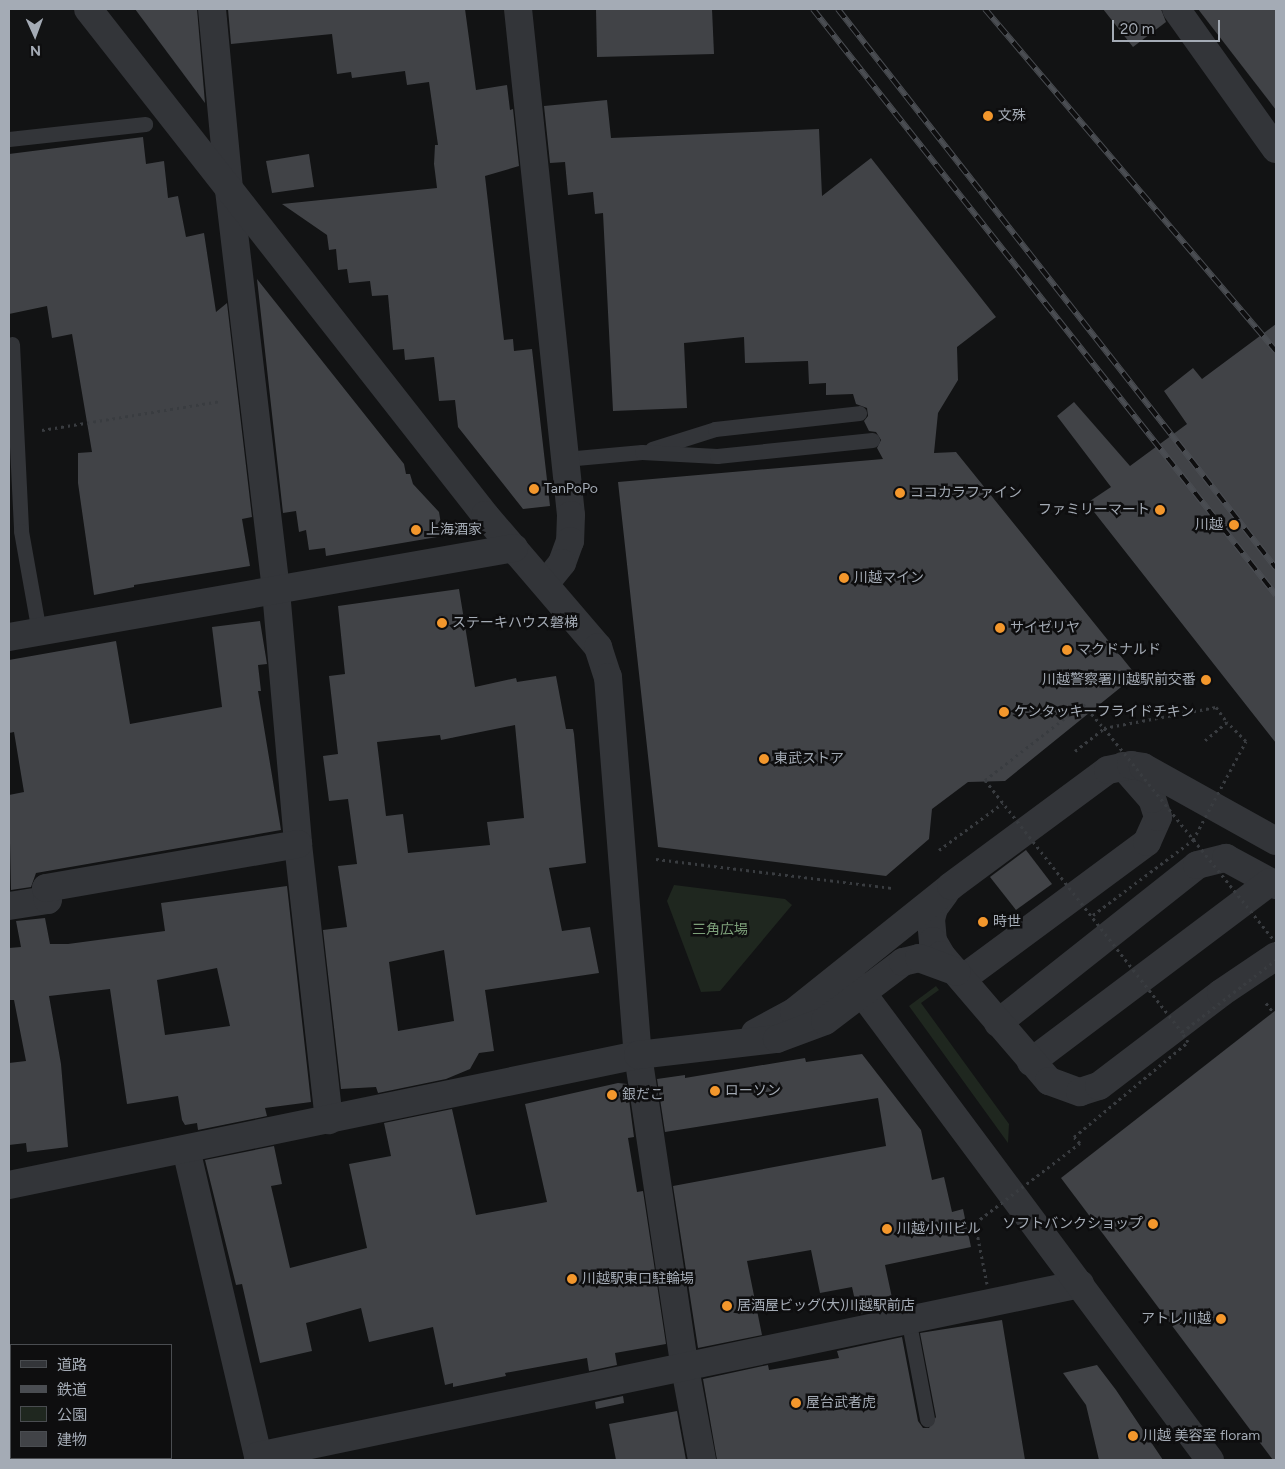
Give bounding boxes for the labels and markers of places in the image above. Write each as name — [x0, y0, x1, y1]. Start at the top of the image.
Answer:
place label: 文殊 — [998, 108, 1026, 124]
marker: 文殊 — [982, 110, 994, 122]
place label: TanPoPo — [544, 481, 598, 497]
marker: TanPoPo — [528, 483, 540, 495]
place label: ココカラファイン — [910, 485, 1022, 501]
marker: ココカラファイン — [894, 487, 906, 499]
place label: ファミリーマート — [1038, 502, 1150, 518]
marker: ファミリーマート — [1154, 504, 1166, 516]
place label: 川越 — [1195, 517, 1223, 533]
marker: 川越 — [1227, 518, 1241, 532]
place label: 上海酒家 — [426, 522, 482, 538]
marker: 上海酒家 — [410, 524, 422, 536]
place label: 川越マイン — [854, 570, 924, 586]
marker: 川越マイン — [838, 572, 850, 584]
place label: ステーキハウス磐梯 — [452, 615, 578, 631]
marker: ステーキハウス磐梯 — [436, 617, 448, 629]
place label: サイゼリヤ — [1010, 620, 1080, 636]
marker: サイゼリヤ — [994, 622, 1006, 634]
place label: マクドナルド — [1077, 642, 1161, 658]
marker: マクドナルド — [1061, 644, 1073, 656]
place label: 川越警察署川越駅前交番 — [1042, 672, 1196, 688]
marker: 川越警察署川越駅前交番 — [1200, 674, 1212, 686]
place label: ケンタッキーフライドチキン — [1014, 704, 1196, 720]
marker: ケンタッキーフライドチキン — [998, 706, 1010, 718]
place label: 東武ストア — [774, 751, 844, 767]
marker: 東武ストア — [758, 753, 770, 765]
place label: 時世 — [993, 914, 1021, 930]
marker: 時世 — [977, 916, 989, 928]
place label: ローソン — [725, 1083, 781, 1099]
marker: ローソン — [709, 1085, 721, 1097]
place label: 銀だこ — [622, 1087, 664, 1103]
marker: 銀だこ — [606, 1089, 618, 1101]
place label: ソフトバンクショップ — [1003, 1216, 1143, 1232]
marker: ソフトバンクショップ — [1147, 1218, 1159, 1230]
place label: 川越小川ビル — [897, 1221, 981, 1237]
marker: 川越小川ビル — [881, 1223, 893, 1235]
place label: 川越駅東口駐輪場 — [582, 1271, 694, 1287]
marker: 川越駅東口駐輪場 — [566, 1273, 578, 1285]
place label: 居酒屋ビッグ(大)川越駅前店 — [737, 1298, 915, 1314]
marker: 居酒屋ビッグ(大)川越駅前店 — [721, 1300, 733, 1312]
place label: アトレ川越 — [1141, 1311, 1211, 1327]
marker: アトレ川越 — [1215, 1313, 1227, 1325]
place label: 屋台武者虎 — [806, 1395, 876, 1411]
marker: 屋台武者虎 — [790, 1397, 802, 1409]
place label: 川越 美容室 floram — [1143, 1428, 1260, 1444]
marker: 川越 美容室 floram — [1127, 1430, 1139, 1442]

